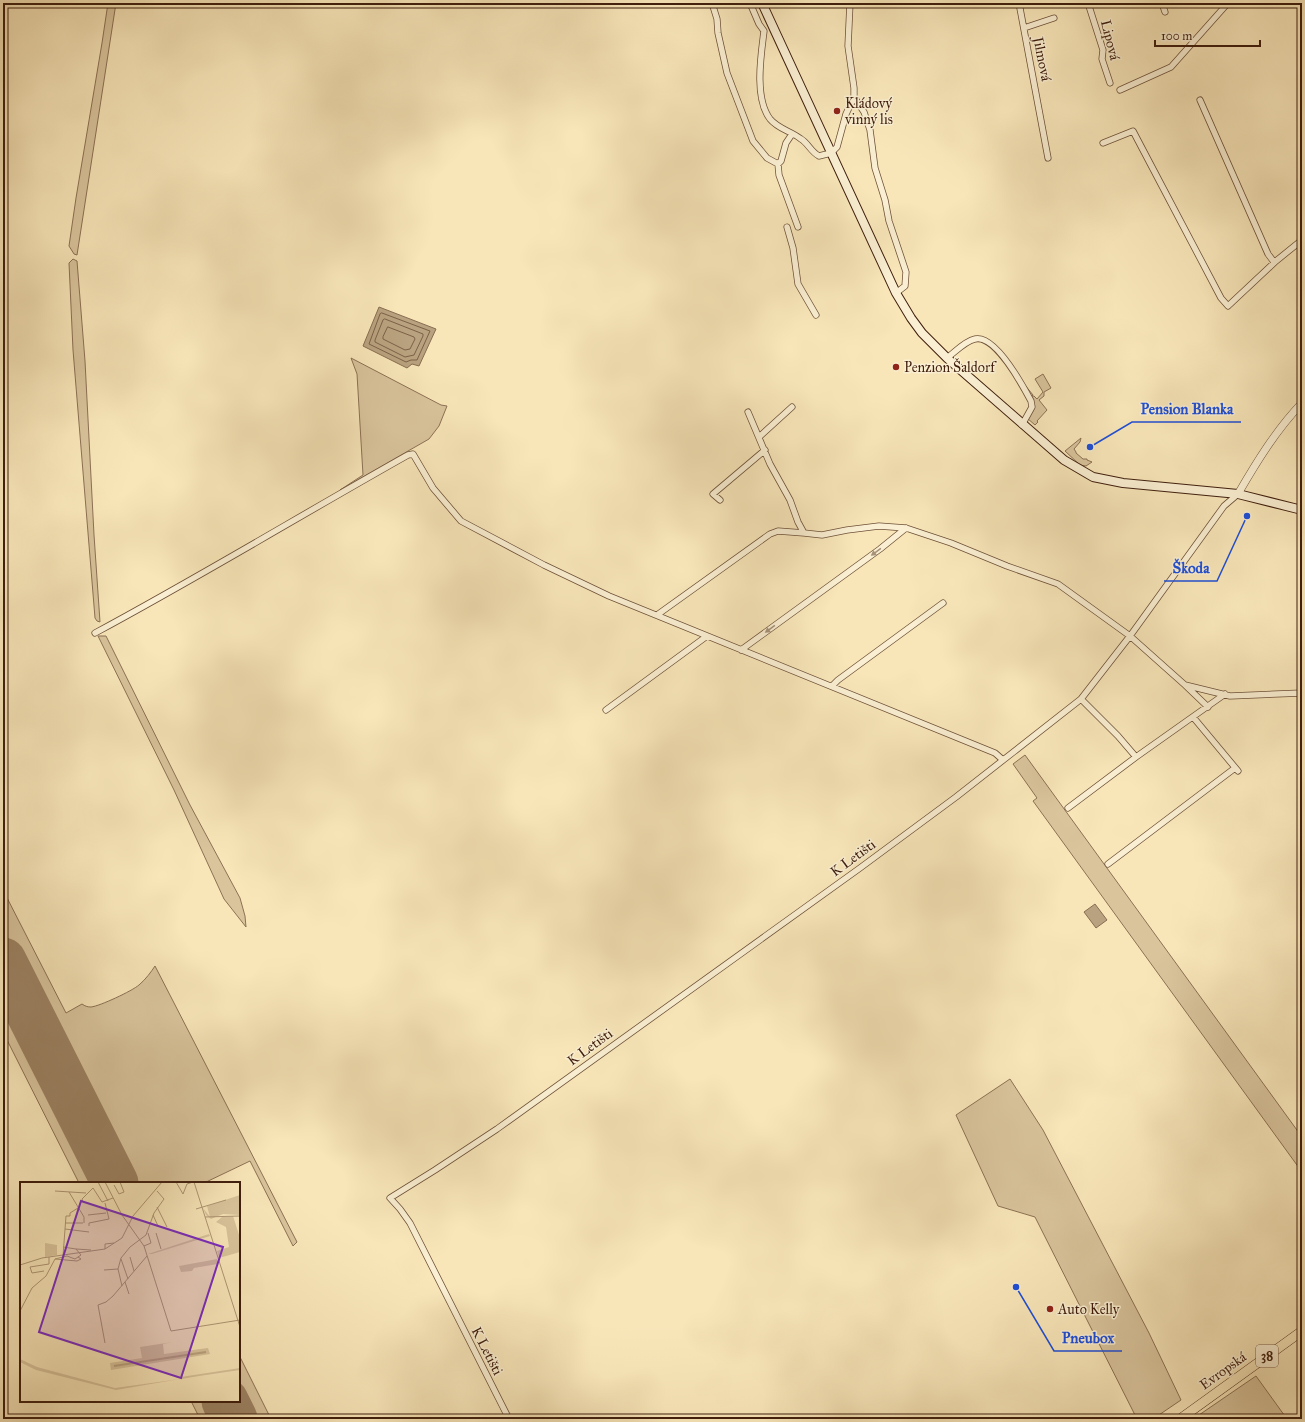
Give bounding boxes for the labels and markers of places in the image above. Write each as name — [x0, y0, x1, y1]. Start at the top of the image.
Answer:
place label: Kládový vinný lis — [844, 95, 893, 128]
marker: Kládový vinný lis — [832, 106, 842, 116]
place label: Penzion Šaldorf — [904, 357, 997, 376]
marker: Penzion Šaldorf — [891, 362, 901, 372]
callout: Pension Blanka — [1132, 395, 1241, 422]
callout: Škoda — [1164, 554, 1217, 581]
place label: Auto Kelly — [1057, 1301, 1120, 1318]
marker: Auto Kelly — [1045, 1304, 1055, 1314]
callout: Pneubox — [1054, 1324, 1122, 1351]

